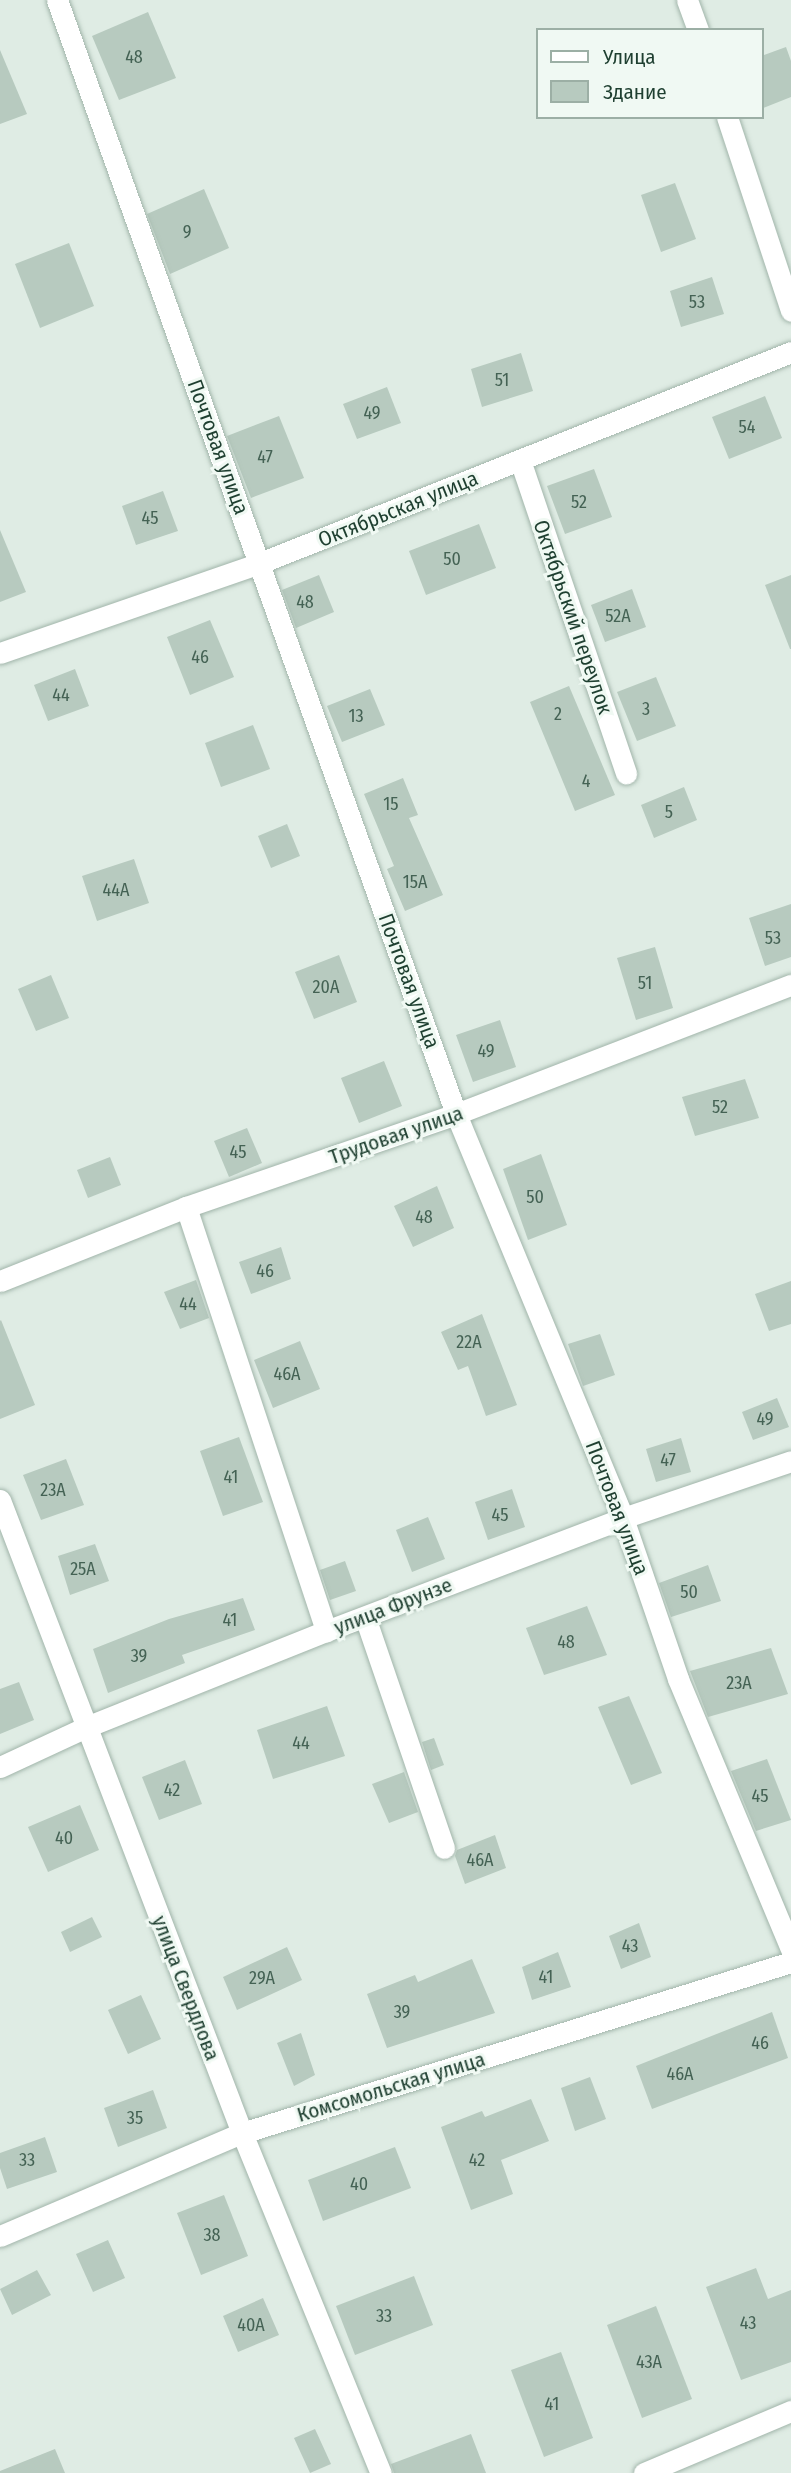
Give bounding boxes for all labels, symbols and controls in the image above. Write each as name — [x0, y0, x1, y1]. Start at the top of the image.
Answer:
legend — [536, 28, 763, 119]
text: Улица — [603, 44, 656, 70]
house number: 48 — [125, 46, 143, 68]
text: Здание — [603, 79, 667, 105]
house number: 9 — [183, 221, 191, 243]
house number: 53 — [689, 291, 705, 313]
house number: 51 — [495, 369, 509, 391]
street label: Почтовая улица — [182, 376, 254, 518]
house number: 49 — [363, 402, 381, 424]
house number: 54 — [739, 416, 755, 438]
house number: 47 — [257, 446, 273, 468]
street label: Октябрьская улица — [314, 465, 482, 553]
house number: 52 — [571, 491, 587, 513]
house number: 45 — [142, 507, 158, 529]
street label: Октябрьский переулок — [528, 517, 618, 717]
house number: 50 — [443, 548, 461, 570]
house number: 48 — [296, 591, 314, 613]
house number: 52А — [605, 605, 631, 627]
house number: 46 — [191, 646, 209, 668]
house number: 44 — [52, 684, 70, 706]
house number: 3 — [642, 698, 650, 720]
house number: 2 — [554, 703, 562, 725]
house number: 13 — [348, 705, 364, 727]
house number: 4 — [582, 770, 590, 792]
house number: 15 — [383, 793, 399, 815]
house number: 5 — [665, 801, 673, 823]
house number: 15А — [403, 871, 427, 893]
house number: 44А — [103, 879, 129, 901]
street label: Почтовая улица — [373, 910, 445, 1052]
house number: 53 — [765, 927, 781, 949]
house number: 51 — [638, 972, 652, 994]
house number: 20А — [313, 976, 339, 998]
house number: 49 — [477, 1040, 495, 1062]
house number: 52 — [712, 1096, 728, 1118]
street label: Трудовая улица — [326, 1100, 466, 1170]
house number: 45 — [230, 1141, 246, 1163]
house number: 50 — [526, 1186, 544, 1208]
house number: 48 — [415, 1206, 433, 1228]
house number: 46 — [256, 1260, 274, 1282]
house number: 44 — [179, 1293, 197, 1315]
house number: 22А — [456, 1331, 482, 1353]
house number: 46А — [273, 1363, 301, 1385]
house number: 49 — [756, 1408, 774, 1430]
street label: Почтовая улица — [580, 1437, 654, 1579]
house number: 47 — [660, 1449, 676, 1471]
house number: 41 — [224, 1466, 238, 1488]
house number: 23А — [40, 1479, 66, 1501]
house number: 45 — [492, 1504, 508, 1526]
house number: 25А — [70, 1558, 96, 1580]
street label: улица Фрунзе — [330, 1572, 456, 1640]
house number: 50 — [680, 1581, 698, 1603]
house number: 41 — [223, 1609, 237, 1631]
house number: 48 — [557, 1631, 575, 1653]
house number: 39 — [131, 1645, 147, 1667]
house number: 23А — [726, 1672, 752, 1694]
house number: 44 — [292, 1732, 310, 1754]
house number: 42 — [164, 1779, 180, 1801]
house number: 45 — [752, 1785, 768, 1807]
house number: 40 — [55, 1827, 73, 1849]
house number: 46А — [466, 1849, 494, 1871]
street label: улица Свердлова — [147, 1912, 225, 2064]
house number: 43 — [622, 1935, 638, 1957]
house number: 41 — [539, 1966, 553, 1988]
house number: 29А — [249, 1967, 275, 1989]
house number: 39 — [394, 2001, 410, 2023]
house number: 46 — [751, 2032, 769, 2054]
street label: Комсомольская улица — [294, 2046, 488, 2128]
house number: 46А — [666, 2063, 694, 2085]
house number: 35 — [127, 2107, 143, 2129]
house number: 33 — [19, 2149, 35, 2171]
house number: 42 — [469, 2149, 485, 2171]
house number: 40 — [350, 2173, 368, 2195]
house number: 38 — [203, 2224, 221, 2246]
house number: 33 — [376, 2305, 392, 2327]
house number: 43 — [740, 2312, 756, 2334]
house number: 40А — [237, 2314, 265, 2336]
house number: 43А — [636, 2351, 662, 2373]
house number: 41 — [545, 2393, 559, 2415]

